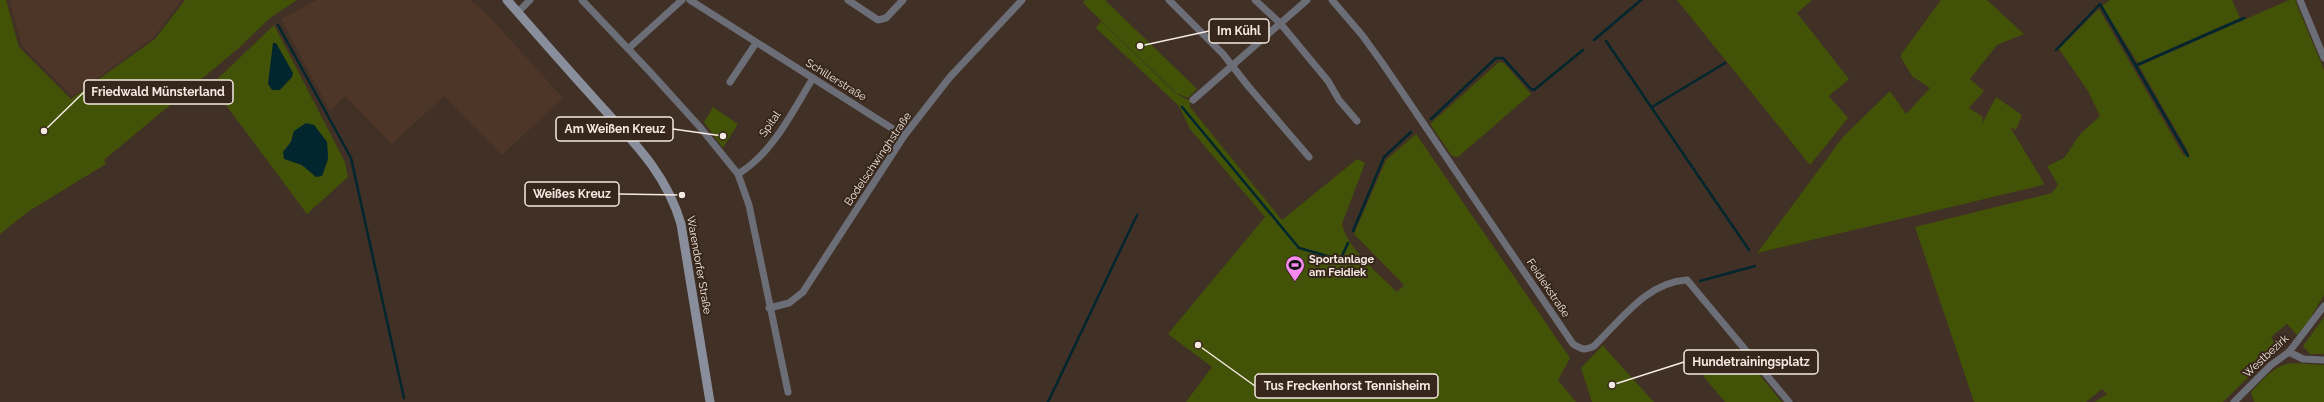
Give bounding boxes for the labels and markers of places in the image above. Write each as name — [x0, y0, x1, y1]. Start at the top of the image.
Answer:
callout: Im Kühl — [1209, 19, 1269, 43]
callout: Friedwald Münsterland — [84, 80, 233, 104]
callout: Am Weißen Kreuz — [556, 117, 673, 141]
callout: Weißes Kreuz — [525, 182, 619, 206]
place label: Sportanlage am Feidiek — [1309, 253, 1375, 279]
sports icon: Sportanlage am Feidiek — [1284, 254, 1306, 282]
callout: Hundetrainingsplatz — [1684, 350, 1818, 374]
callout: Tus Freckenhorst Tennisheim — [1255, 374, 1438, 398]

